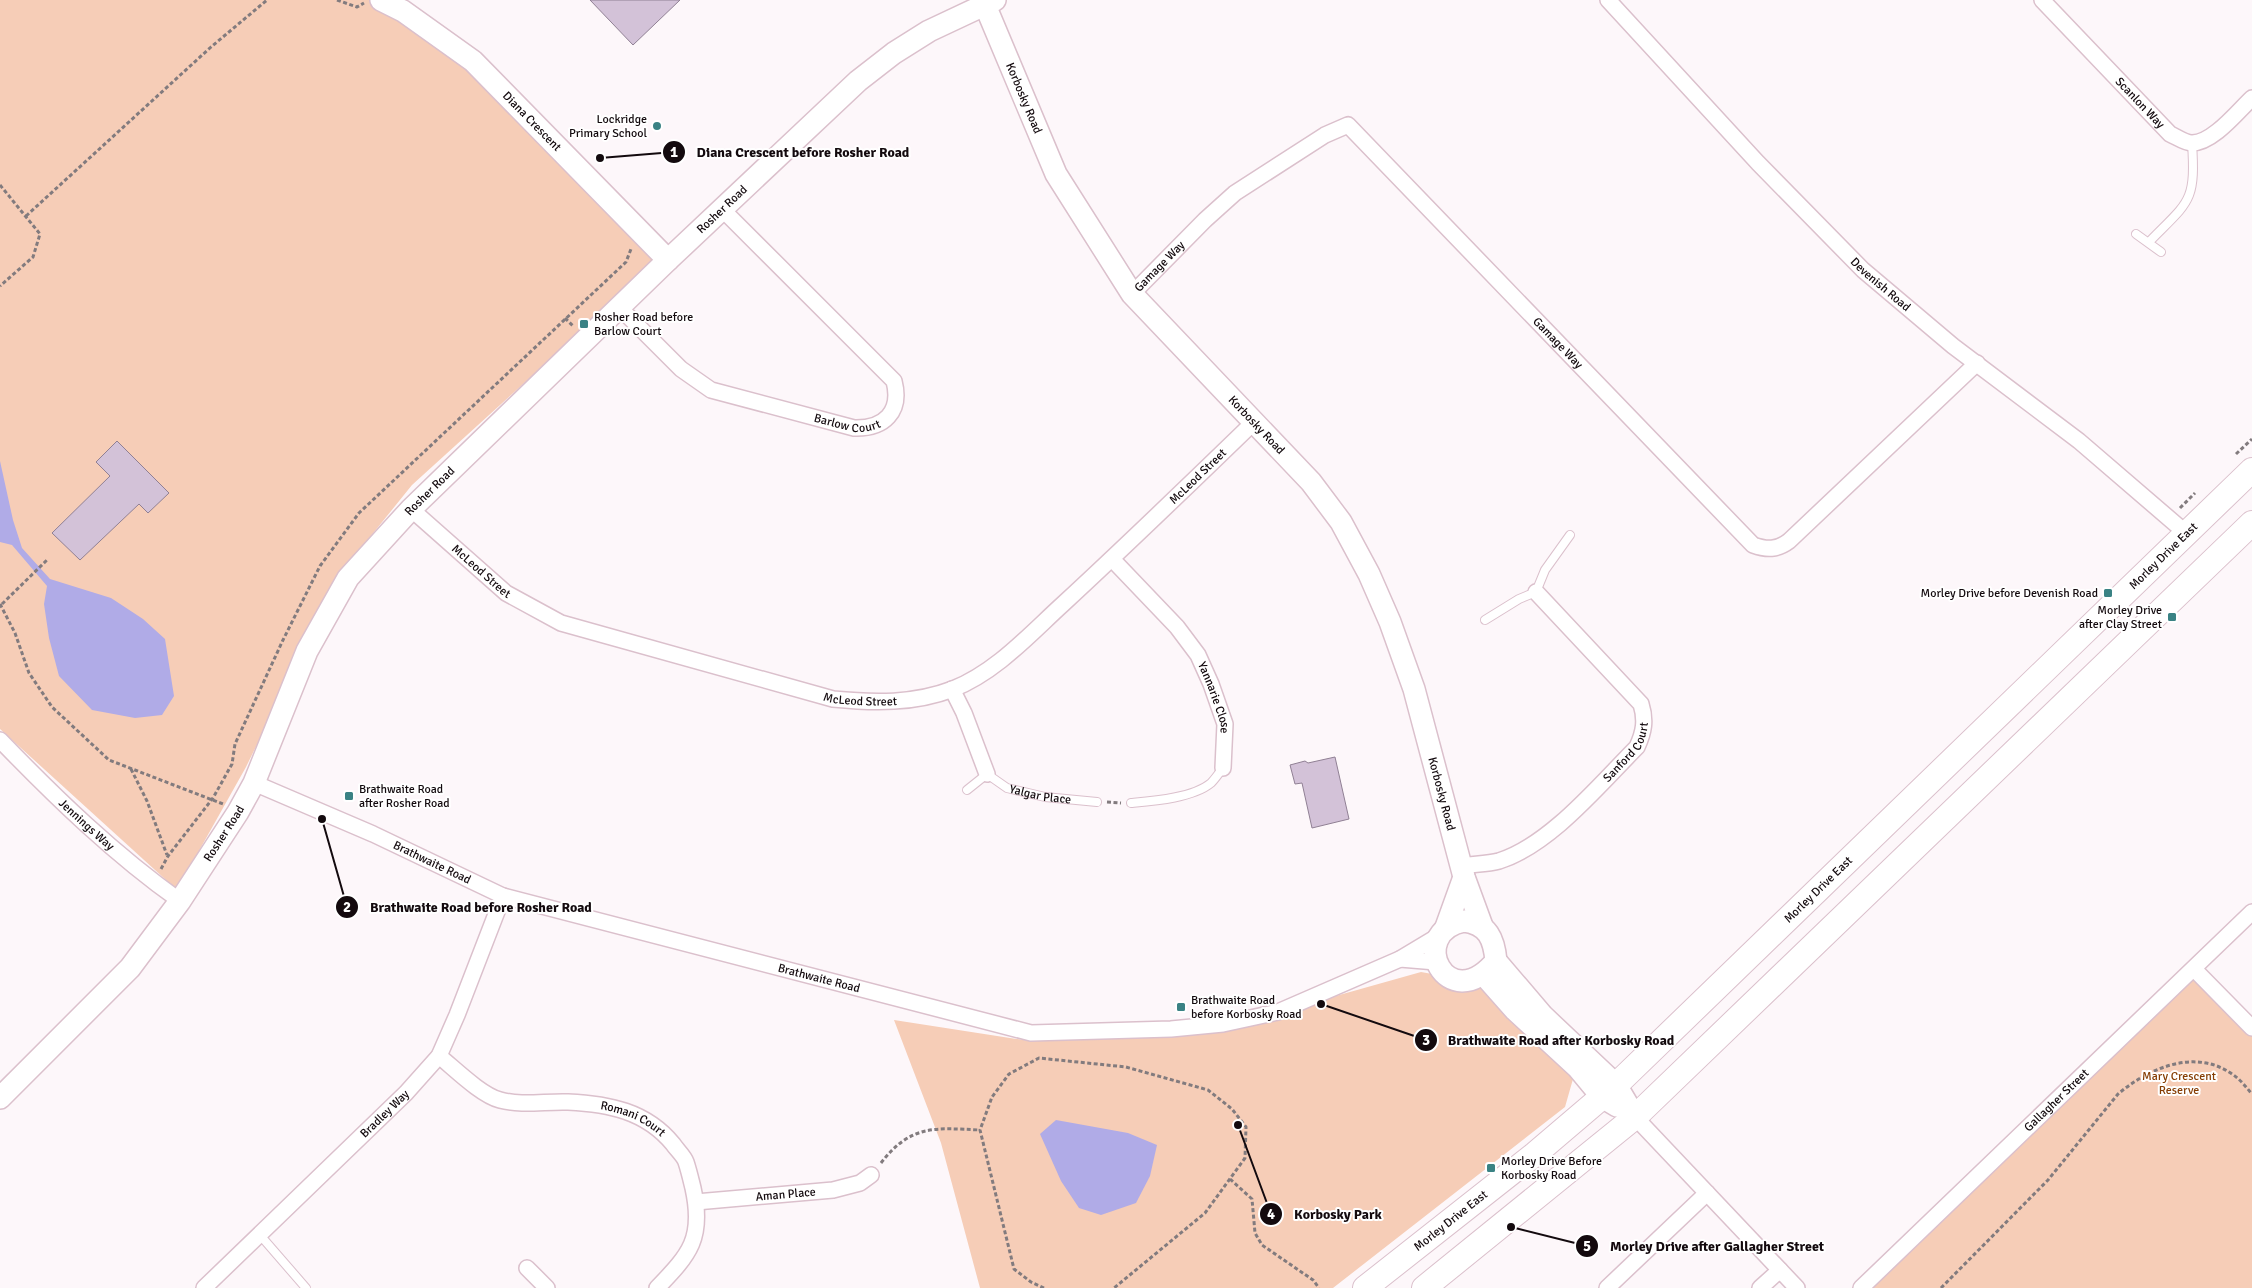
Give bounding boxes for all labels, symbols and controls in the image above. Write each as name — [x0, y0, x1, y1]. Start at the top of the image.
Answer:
street label: Korbosky Road — [1003, 60, 1046, 136]
street label: Scanlon Way — [2112, 74, 2168, 132]
street label: Diana Crescent — [500, 88, 565, 154]
place label: Lockridge Primary School — [569, 112, 647, 141]
marker: Lockridge Primary School — [651, 120, 663, 132]
callout: Diana Crescent before Rosher Road — [661, 138, 919, 167]
text: 1 — [670, 143, 678, 161]
text: Diana Crescent before Rosher Road — [697, 144, 910, 161]
street label: Rosher Road — [693, 182, 750, 237]
street label: Gamage Way — [1131, 237, 1188, 295]
street label: Devenish Road — [1847, 254, 1914, 314]
place label: Rosher Road before Barlow Court — [594, 310, 693, 339]
street label: Gamage Way — [1530, 314, 1586, 372]
marker: Rosher Road before Barlow Court — [578, 318, 590, 330]
street label: Korbosky Road — [1225, 392, 1288, 457]
street label: Barlow Court — [812, 410, 883, 436]
street label: McLeod Street — [1166, 445, 1230, 507]
street label: Rosher Road — [401, 463, 458, 519]
street label: Morley Drive East — [2126, 519, 2201, 592]
street label: McLeod Street — [449, 541, 513, 602]
place label: Morley Drive before Devenish Road — [1920, 586, 2098, 601]
marker: Morley Drive before Devenish Road — [2102, 587, 2114, 599]
place label: Morley Drive after Clay Street — [2079, 603, 2162, 632]
marker: Morley Drive after Clay Street — [2166, 611, 2178, 623]
street label: Yannarie Close — [1194, 659, 1233, 734]
street label: McLeod Street — [821, 689, 897, 709]
street label: Sanford Court — [1600, 722, 1651, 785]
street label: Korbosky Road — [1425, 755, 1459, 832]
street label: Yalgar Place — [1008, 781, 1072, 807]
place label: Brathwaite Road after Rosher Road — [359, 782, 450, 811]
marker: Brathwaite Road after Rosher Road — [343, 790, 355, 802]
street label: Jennings Way — [56, 795, 118, 854]
street label: Rosher Road — [200, 803, 248, 864]
street label: Brathwaite Road — [391, 837, 473, 887]
street label: Morley Drive East — [1781, 853, 1856, 926]
callout: Brathwaite Road before Rosher Road — [335, 893, 602, 922]
text: 2 — [343, 898, 351, 916]
text: Brathwaite Road before Rosher Road — [370, 899, 592, 916]
street label: Brathwaite Road — [776, 960, 862, 996]
place label: Brathwaite Road before Korbosky Road — [1191, 993, 1302, 1022]
marker: Brathwaite Road before Korbosky Road — [1175, 1001, 1187, 1013]
callout: Brathwaite Road after Korbosky Road — [1413, 1026, 1685, 1055]
text: 3 — [1422, 1031, 1430, 1049]
text: Brathwaite Road after Korbosky Road — [1448, 1032, 1675, 1049]
street label: Gallagher Street — [2021, 1066, 2092, 1135]
park label: Mary Crescent Reserve — [2142, 1069, 2216, 1098]
street label: Bradley Way — [357, 1086, 413, 1141]
street label: Romani Court — [599, 1098, 669, 1140]
place label: Morley Drive Before Korbosky Road — [1501, 1154, 1602, 1183]
marker: Morley Drive Before Korbosky Road — [1485, 1162, 1497, 1174]
street label: Aman Place — [755, 1184, 816, 1204]
street label: Morley Drive East — [1411, 1187, 1490, 1254]
callout: Korbosky Park — [1259, 1199, 1391, 1228]
text: 4 — [1267, 1205, 1275, 1223]
text: Korbosky Park — [1294, 1206, 1383, 1223]
callout: Morley Drive after Gallagher Street — [1575, 1231, 1834, 1260]
text: 5 — [1583, 1237, 1591, 1255]
text: Morley Drive after Gallagher Street — [1610, 1238, 1825, 1255]

